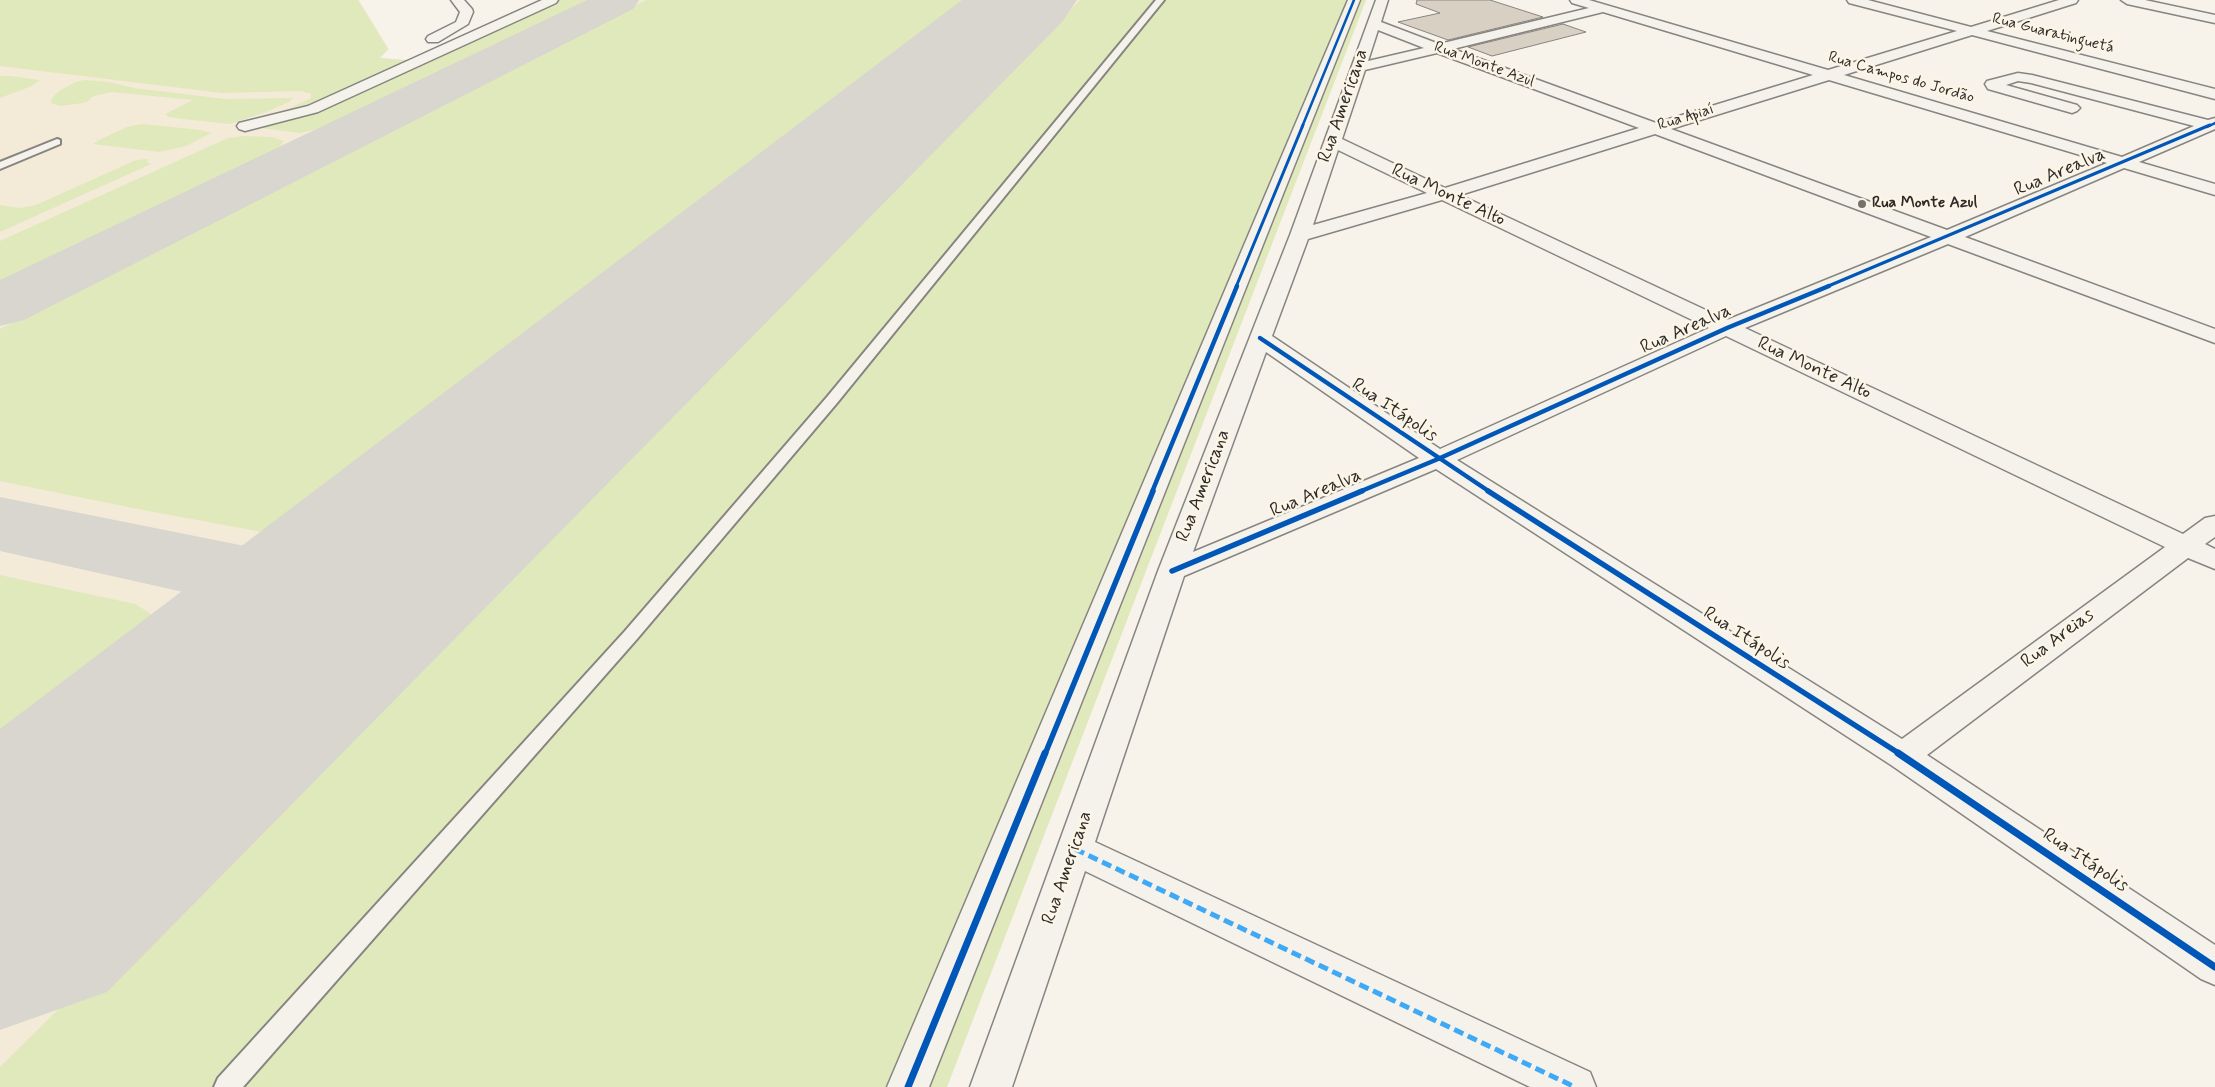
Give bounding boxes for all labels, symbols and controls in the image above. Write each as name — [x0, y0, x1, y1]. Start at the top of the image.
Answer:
street label: Rua Guaratinguetá — [1990, 10, 2116, 58]
street label: Rua Monte Azul — [1431, 38, 1537, 92]
street label: Rua Americana — [1314, 46, 1374, 166]
street label: Rua Campos do Jordão — [1826, 48, 1976, 108]
street label: Rua Apiaí — [1655, 100, 1717, 136]
street label: Rua Arealva — [2011, 144, 2109, 202]
street label: Rua Monte Alto — [1387, 160, 1509, 232]
place label: Rua Monte Azul — [1872, 194, 1977, 214]
marker: Rua Monte Azul — [1856, 198, 1868, 210]
street label: Rua Arealva — [1637, 300, 1735, 360]
street label: Rua Monte Alto — [1753, 333, 1875, 405]
street label: Rua Itápolis — [1347, 374, 1441, 448]
street label: Rua Americana — [1172, 427, 1236, 545]
street label: Rua Arealva — [1267, 465, 1365, 523]
street label: Rua Itápolis — [1698, 602, 1794, 676]
street label: Rua Areias — [2017, 604, 2099, 674]
street label: Rua Americana — [1038, 808, 1098, 928]
street label: Rua Itápolis — [2038, 824, 2132, 898]

